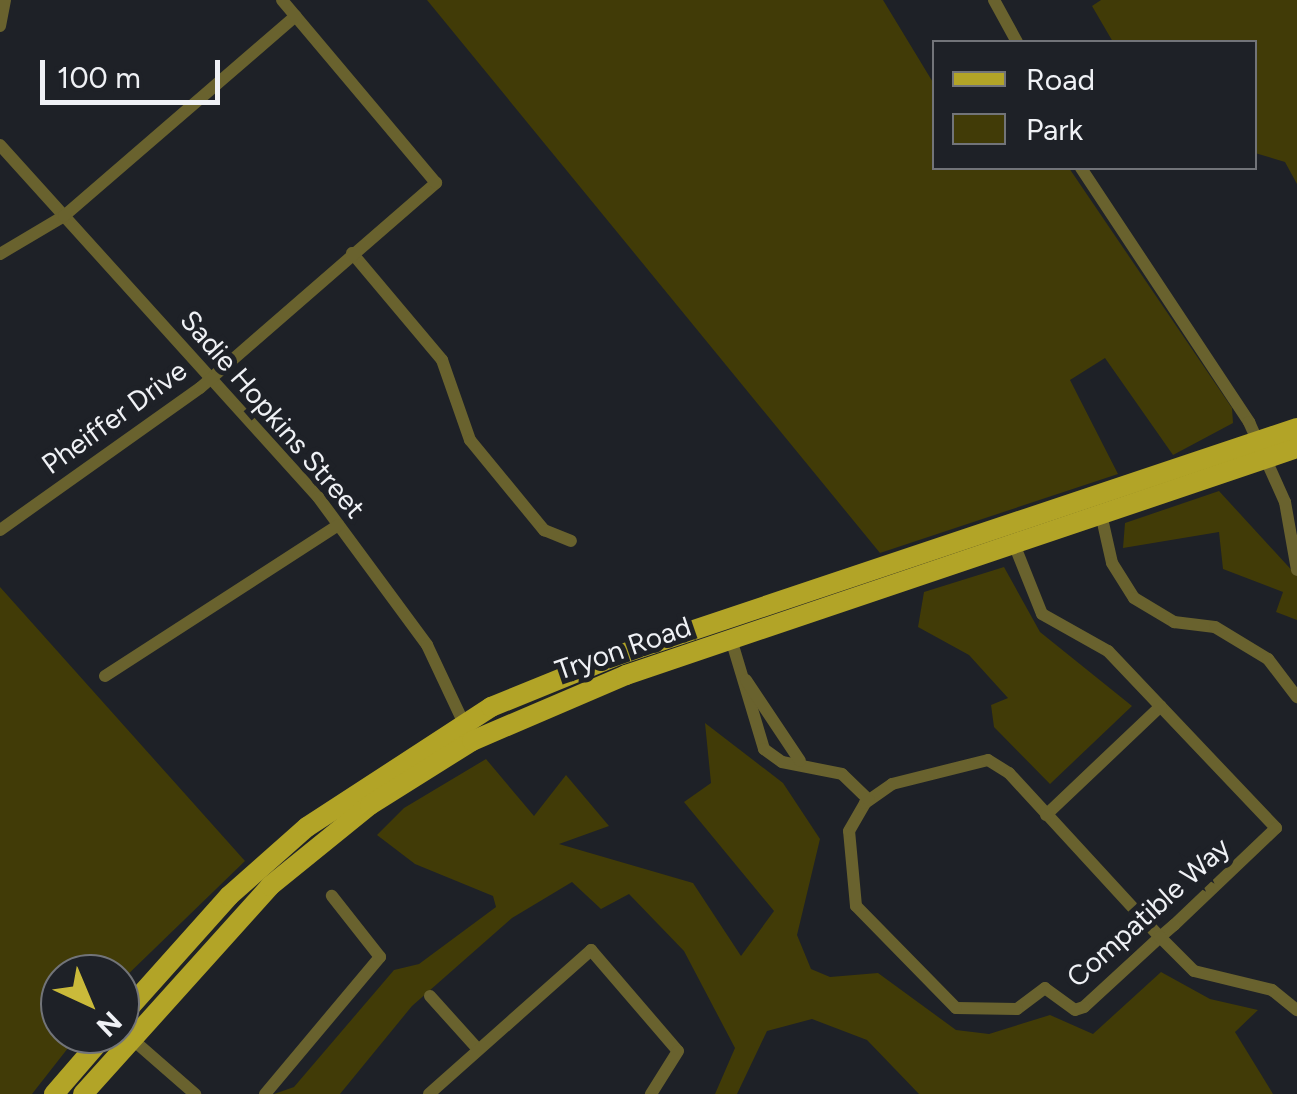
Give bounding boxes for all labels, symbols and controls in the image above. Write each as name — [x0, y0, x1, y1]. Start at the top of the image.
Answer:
scale bar — [45, 40, 225, 102]
legend — [932, 40, 1257, 170]
text: 100 m — [57, 59, 141, 96]
text: Road — [1026, 61, 1095, 98]
text: Park — [1026, 111, 1083, 148]
street label: Sadie Hopkins Street — [174, 303, 372, 525]
street label: Pheiffer Drive — [35, 353, 193, 481]
street label: Tryon Road — [551, 609, 695, 687]
street label: Compatible Way — [1060, 830, 1236, 994]
north arrow — [40, 954, 140, 1054]
text: N — [90, 1004, 129, 1044]

